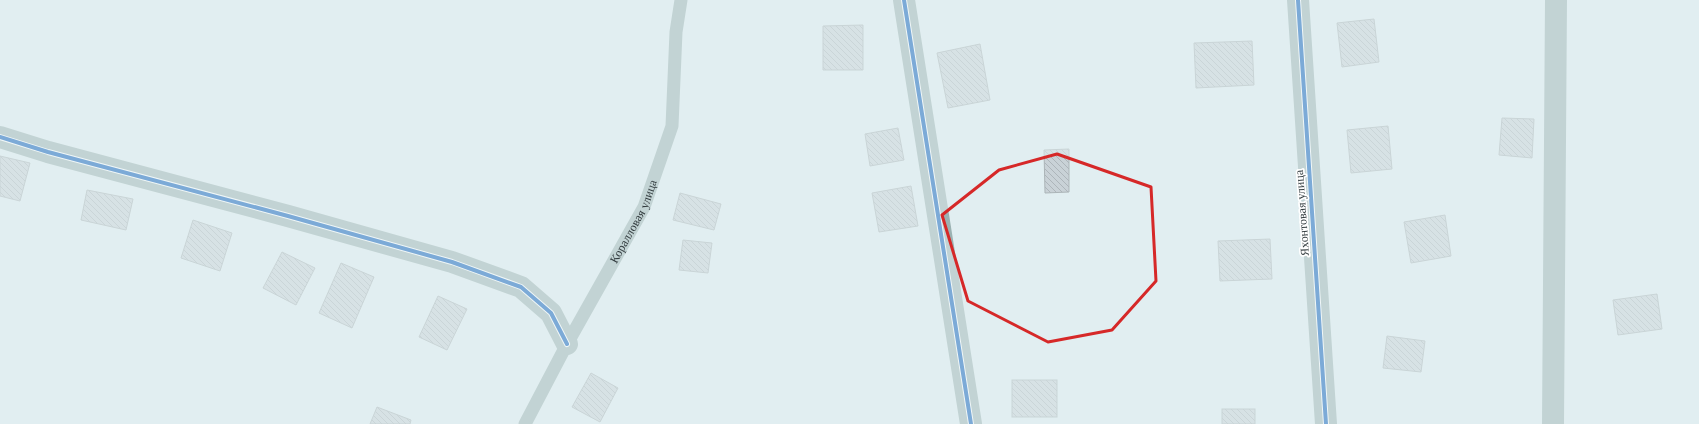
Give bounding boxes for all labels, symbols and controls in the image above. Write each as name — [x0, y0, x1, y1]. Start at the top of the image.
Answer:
street label: Яхонтовая улица — [1292, 169, 1312, 256]
street label: Коралловая улица — [607, 177, 660, 266]

